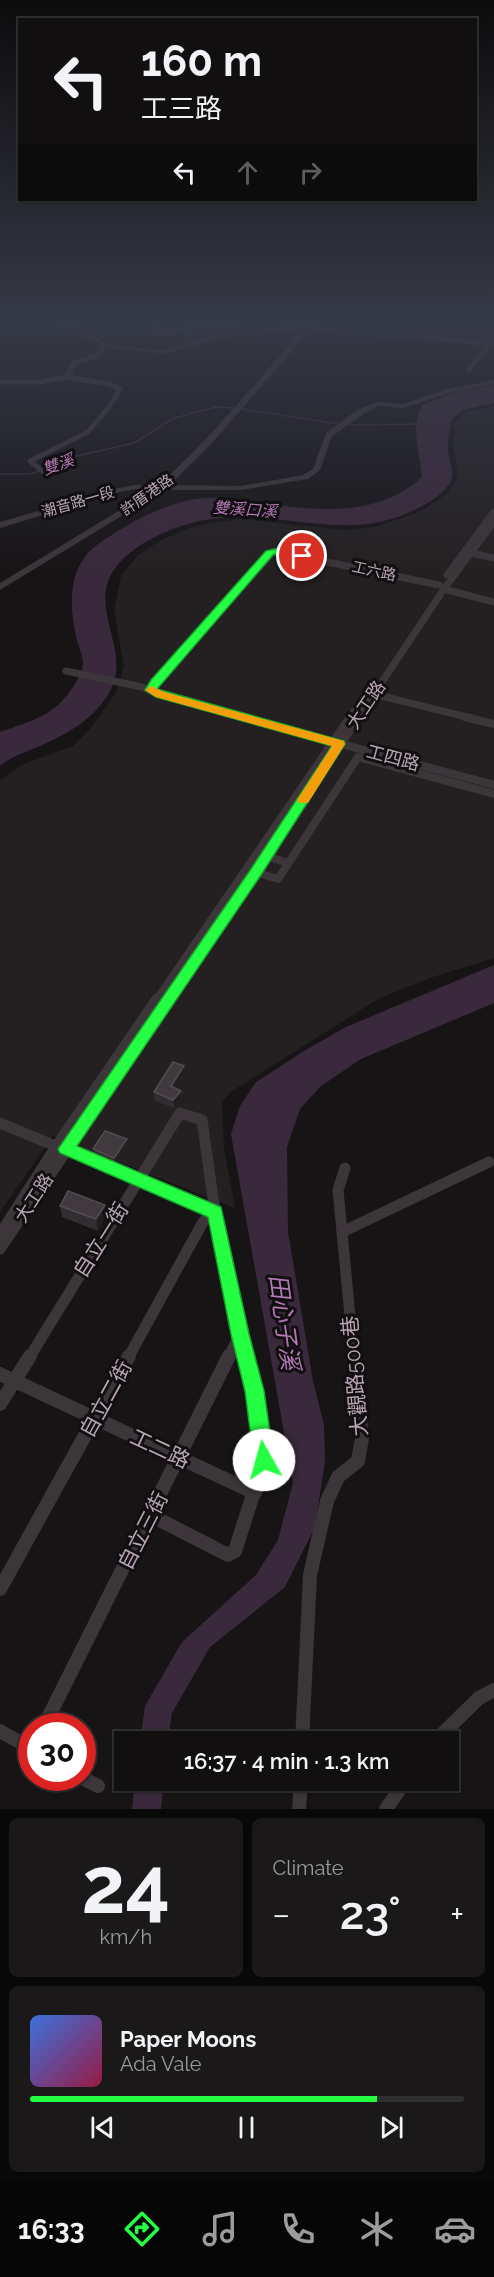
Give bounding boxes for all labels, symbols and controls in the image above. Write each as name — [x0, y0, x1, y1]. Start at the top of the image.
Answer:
text: 160 m — [141, 37, 262, 86]
icon: left — [42, 42, 120, 120]
text: 工三路 — [141, 93, 222, 124]
icon: left — [168, 156, 201, 189]
icon: ahead — [231, 156, 264, 189]
icon: right — [294, 156, 327, 189]
water label: 雙溪 — [40, 449, 78, 479]
street label: 許厝港路 — [117, 470, 177, 520]
street label: 潮音路一段 — [39, 483, 117, 521]
water label: 雙溪口溪 — [212, 498, 280, 521]
pin — [276, 530, 327, 581]
icon: arrive — [285, 539, 318, 572]
street label: 工六路 — [350, 558, 398, 584]
street label: 大工路 — [342, 676, 389, 733]
street label: 工四路 — [364, 740, 422, 775]
street label: 大工路 — [10, 1169, 57, 1226]
street label: 自立一街 — [68, 1197, 133, 1282]
water label: 田心子溪 — [263, 1272, 306, 1374]
street label: 大觀路500巷 — [337, 1315, 372, 1437]
street label: 自立二街 — [74, 1356, 137, 1442]
street label: 工二路 — [126, 1424, 194, 1473]
position arrow — [232, 1428, 296, 1492]
street label: 自立三街 — [112, 1488, 173, 1574]
speed limit sign: 30 — [18, 1713, 96, 1791]
text: 16:37 · 4 min · 1.3 km — [184, 1748, 389, 1774]
text: 24 — [81, 1840, 170, 1931]
text: Climate — [273, 1856, 344, 1880]
text: 23° — [340, 1887, 401, 1940]
text: − — [273, 1895, 290, 1934]
text: + — [450, 1895, 464, 1934]
text: km/h — [99, 1925, 152, 1949]
text: Paper Moons — [120, 2026, 256, 2052]
text: Ada Vale — [120, 2052, 202, 2076]
icon: previous — [86, 2111, 119, 2144]
icon: pause — [230, 2111, 263, 2144]
icon: next — [375, 2111, 408, 2144]
icon: directions — [121, 2208, 163, 2250]
icon: music — [199, 2208, 241, 2250]
icon: phone — [277, 2208, 319, 2250]
icon: climate — [356, 2208, 398, 2250]
icon: car — [434, 2208, 476, 2250]
text: 16:33 — [18, 2214, 85, 2245]

